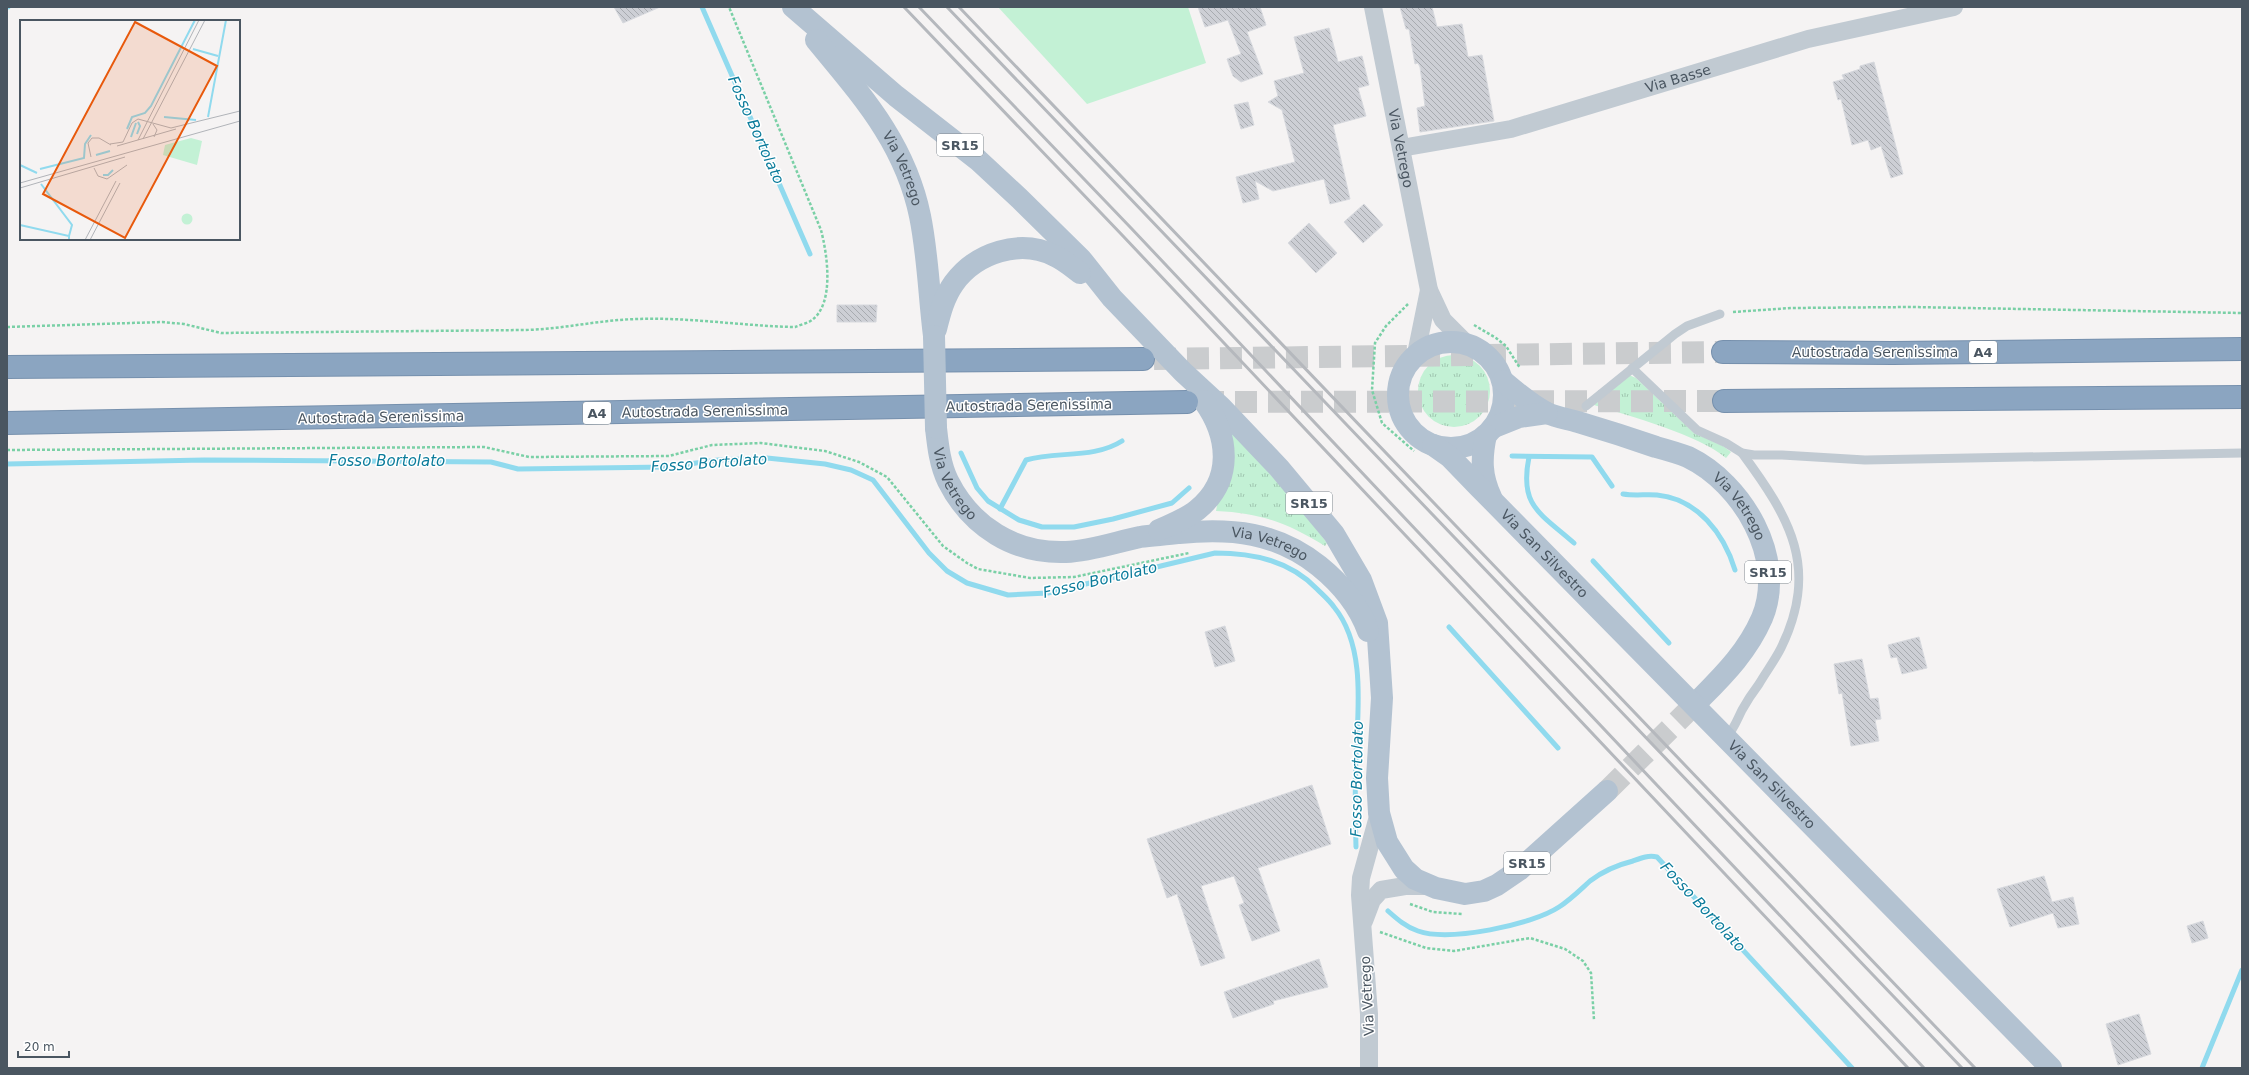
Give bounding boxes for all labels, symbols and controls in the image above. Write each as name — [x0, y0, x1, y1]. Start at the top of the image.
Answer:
inset map — [20, 20, 240, 240]
street label: Via Basse — [1643, 61, 1713, 96]
water label: Fosso Bortolato — [724, 73, 788, 187]
street label: Via Vetrego — [1385, 107, 1417, 189]
street label: Via Vetrego — [879, 128, 925, 208]
road number: SR15 — [937, 134, 983, 156]
road number: A4 — [1969, 341, 1997, 363]
street label: Autostrada Serenissima — [1792, 344, 1958, 360]
street label: Autostrada Serenissima — [946, 396, 1112, 414]
road number: A4 — [583, 402, 611, 424]
street label: Autostrada Serenissima — [622, 402, 788, 420]
street label: Autostrada Serenissima — [298, 408, 464, 426]
street label: Via Vetrego — [931, 446, 980, 523]
water label: Fosso Bortolato — [650, 450, 768, 476]
water label: Fosso Bortolato — [329, 452, 445, 470]
street label: Via Vetrego — [1710, 469, 1769, 543]
road number: SR15 — [1286, 492, 1332, 514]
street label: Via San Silvestro — [1498, 506, 1591, 601]
street label: Via Vetrego — [1231, 524, 1311, 564]
water label: Fosso Bortolato — [1041, 558, 1159, 602]
road number: SR15 — [1745, 561, 1791, 583]
water label: Fosso Bortolato — [1347, 721, 1367, 837]
street label: Via San Silvestro — [1725, 737, 1819, 832]
road number: SR15 — [1504, 852, 1550, 874]
water label: Fosso Bortolato — [1657, 858, 1749, 956]
street label: Via Vetrego — [1357, 955, 1377, 1037]
scale bar — [18, 1033, 69, 1059]
text: 20 m — [24, 1040, 55, 1054]

